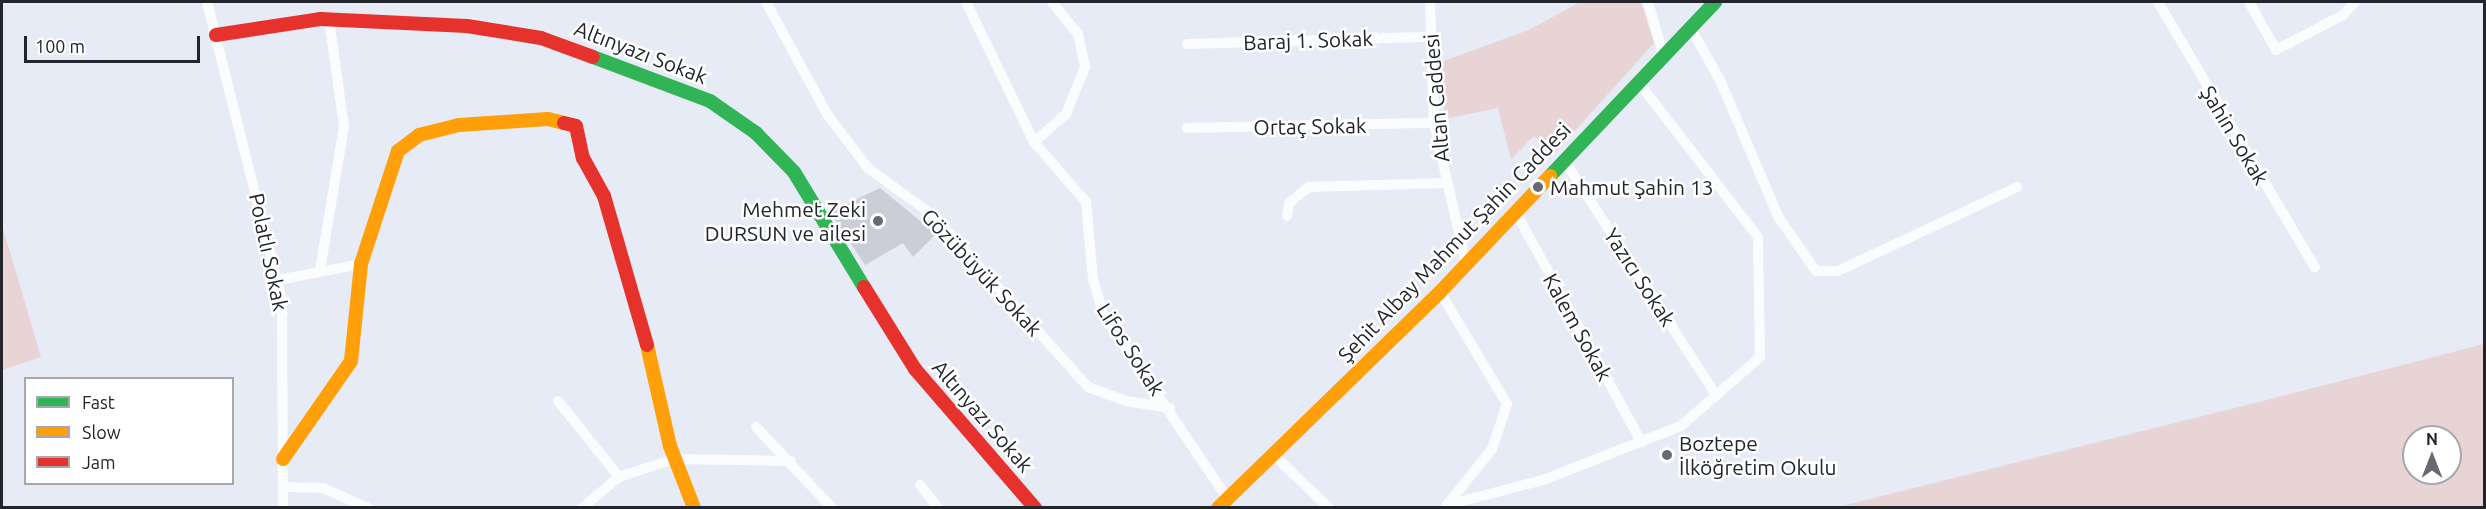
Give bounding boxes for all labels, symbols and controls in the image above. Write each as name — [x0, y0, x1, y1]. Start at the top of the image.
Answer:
street label: Altınyazı Sokak — [571, 15, 711, 89]
scale bar — [27, 24, 202, 62]
street label: Baraj 1. Sokak — [1243, 25, 1373, 55]
street label: Altan Caddesi — [1418, 33, 1454, 163]
text: 100 m — [35, 36, 85, 56]
street label: Şahin Sokak — [2196, 81, 2274, 189]
street label: Ortaç Sokak — [1253, 112, 1367, 140]
street label: Şehit Albay Mahmut Şahin Caddesi — [1332, 117, 1576, 367]
place label: Mahmut Şahin 13 — [1550, 174, 1714, 200]
marker: Mahmut Şahin 13 — [1531, 180, 1545, 194]
street label: Polatlı Sokak — [244, 191, 294, 313]
place label: Mehmet Zeki DURSUN ve ailesi — [705, 196, 866, 246]
street label: Gözübüyük Sokak — [917, 203, 1047, 341]
marker: Mehmet Zeki DURSUN ve ailesi — [871, 214, 885, 228]
street label: Yazıcı Sokak — [1599, 223, 1681, 331]
street label: Kalem Sokak — [1538, 269, 1618, 385]
street label: Lifos Sokak — [1092, 298, 1170, 400]
street label: Altınyazı Sokak — [928, 355, 1038, 477]
legend — [24, 377, 234, 485]
text: Fast — [82, 392, 115, 412]
text: Slow — [82, 422, 121, 442]
north arrow — [2402, 425, 2462, 485]
place label: Boztepe İlköğretim Okulu — [1679, 430, 1837, 480]
text: N — [2426, 430, 2438, 448]
marker: Boztepe İlköğretim Okulu — [1660, 448, 1674, 462]
text: Jam — [82, 452, 116, 472]

